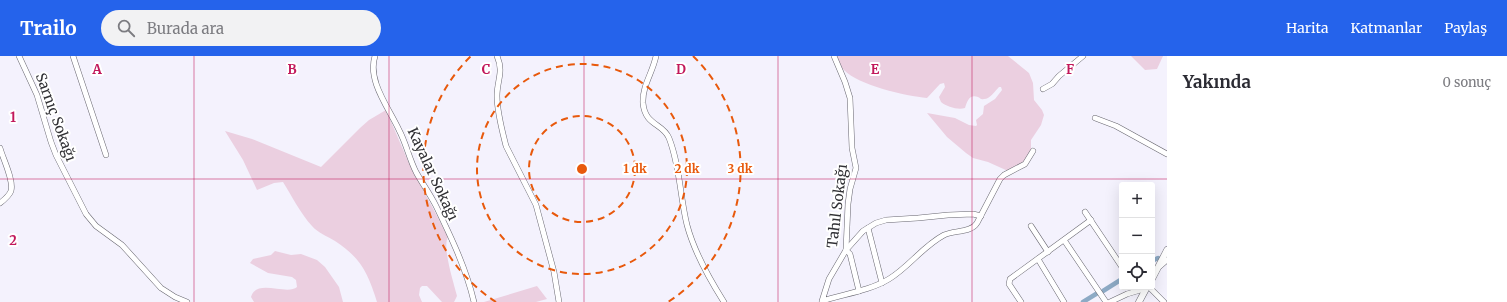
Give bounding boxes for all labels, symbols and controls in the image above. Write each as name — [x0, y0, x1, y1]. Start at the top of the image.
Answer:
search box — [101, 10, 381, 46]
text: Trailo — [20, 16, 77, 40]
icon: search — [115, 17, 137, 39]
text: Burada ara — [147, 19, 224, 38]
text: Harita — [1286, 19, 1328, 37]
text: Katmanlar — [1350, 19, 1422, 37]
text: Paylaş — [1444, 19, 1487, 37]
text: A — [91, 61, 102, 78]
text: B — [287, 61, 297, 78]
text: C — [482, 61, 491, 78]
text: D — [676, 61, 686, 78]
text: E — [871, 61, 880, 78]
text: F — [1066, 61, 1074, 78]
street label: Sarnıç Sokağı — [32, 70, 80, 164]
text: Yakında — [1183, 71, 1251, 93]
text: 0 sonuç — [1443, 74, 1491, 91]
text: 1 — [10, 109, 16, 126]
street label: Kayalar Sokağı — [404, 125, 463, 224]
text: 1 dk — [623, 161, 647, 176]
text: 2 dk — [674, 161, 700, 176]
text: 3 dk — [728, 161, 753, 176]
centre of rings — [575, 162, 589, 176]
street label: Tahıl Sokağı — [823, 163, 851, 249]
map controls — [1119, 182, 1155, 290]
button: + — [1119, 182, 1155, 218]
button: − — [1119, 218, 1155, 254]
text: 2 — [9, 232, 17, 249]
button: locate — [1119, 254, 1155, 290]

